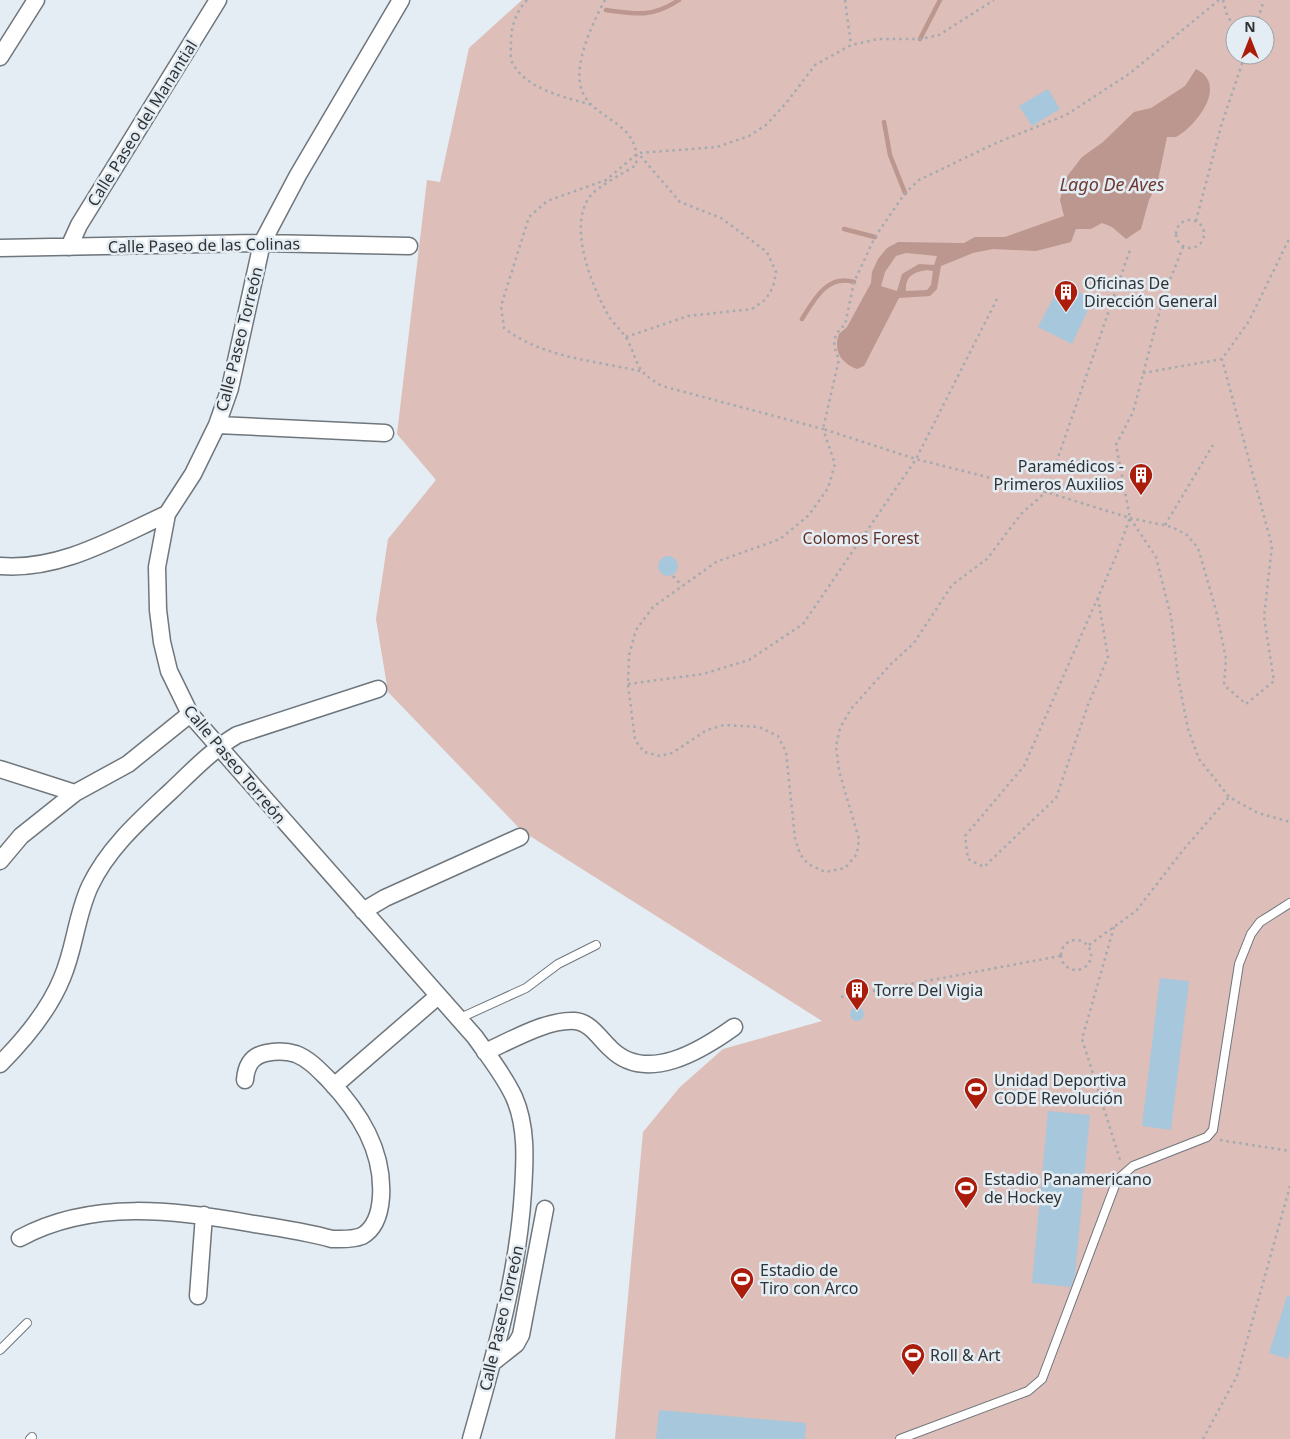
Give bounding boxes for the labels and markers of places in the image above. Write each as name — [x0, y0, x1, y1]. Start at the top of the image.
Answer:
place label: Oficinas De Dirección General — [1084, 272, 1217, 312]
building icon: Oficinas De Dirección General — [1053, 279, 1079, 313]
place label: Paramédicos - Primeros Auxilios — [994, 455, 1124, 495]
building icon: Paramédicos - Primeros Auxilios — [1128, 462, 1154, 496]
building icon: Torre Del Vigia — [844, 977, 870, 1011]
place label: Torre Del Vigia — [874, 979, 983, 1001]
place label: Unidad Deportiva CODE Revolución — [994, 1069, 1126, 1109]
sports icon: Unidad Deportiva CODE Revolución — [963, 1076, 989, 1110]
place label: Estadio Panamericano de Hockey — [984, 1168, 1152, 1208]
sports icon: Estadio Panamericano de Hockey — [953, 1175, 979, 1209]
place label: Estadio de Tiro con Arco — [760, 1259, 858, 1299]
sports icon: Estadio de Tiro con Arco — [729, 1266, 755, 1300]
sports icon: Roll & Art — [900, 1342, 926, 1376]
place label: Roll & Art — [930, 1344, 1001, 1366]

